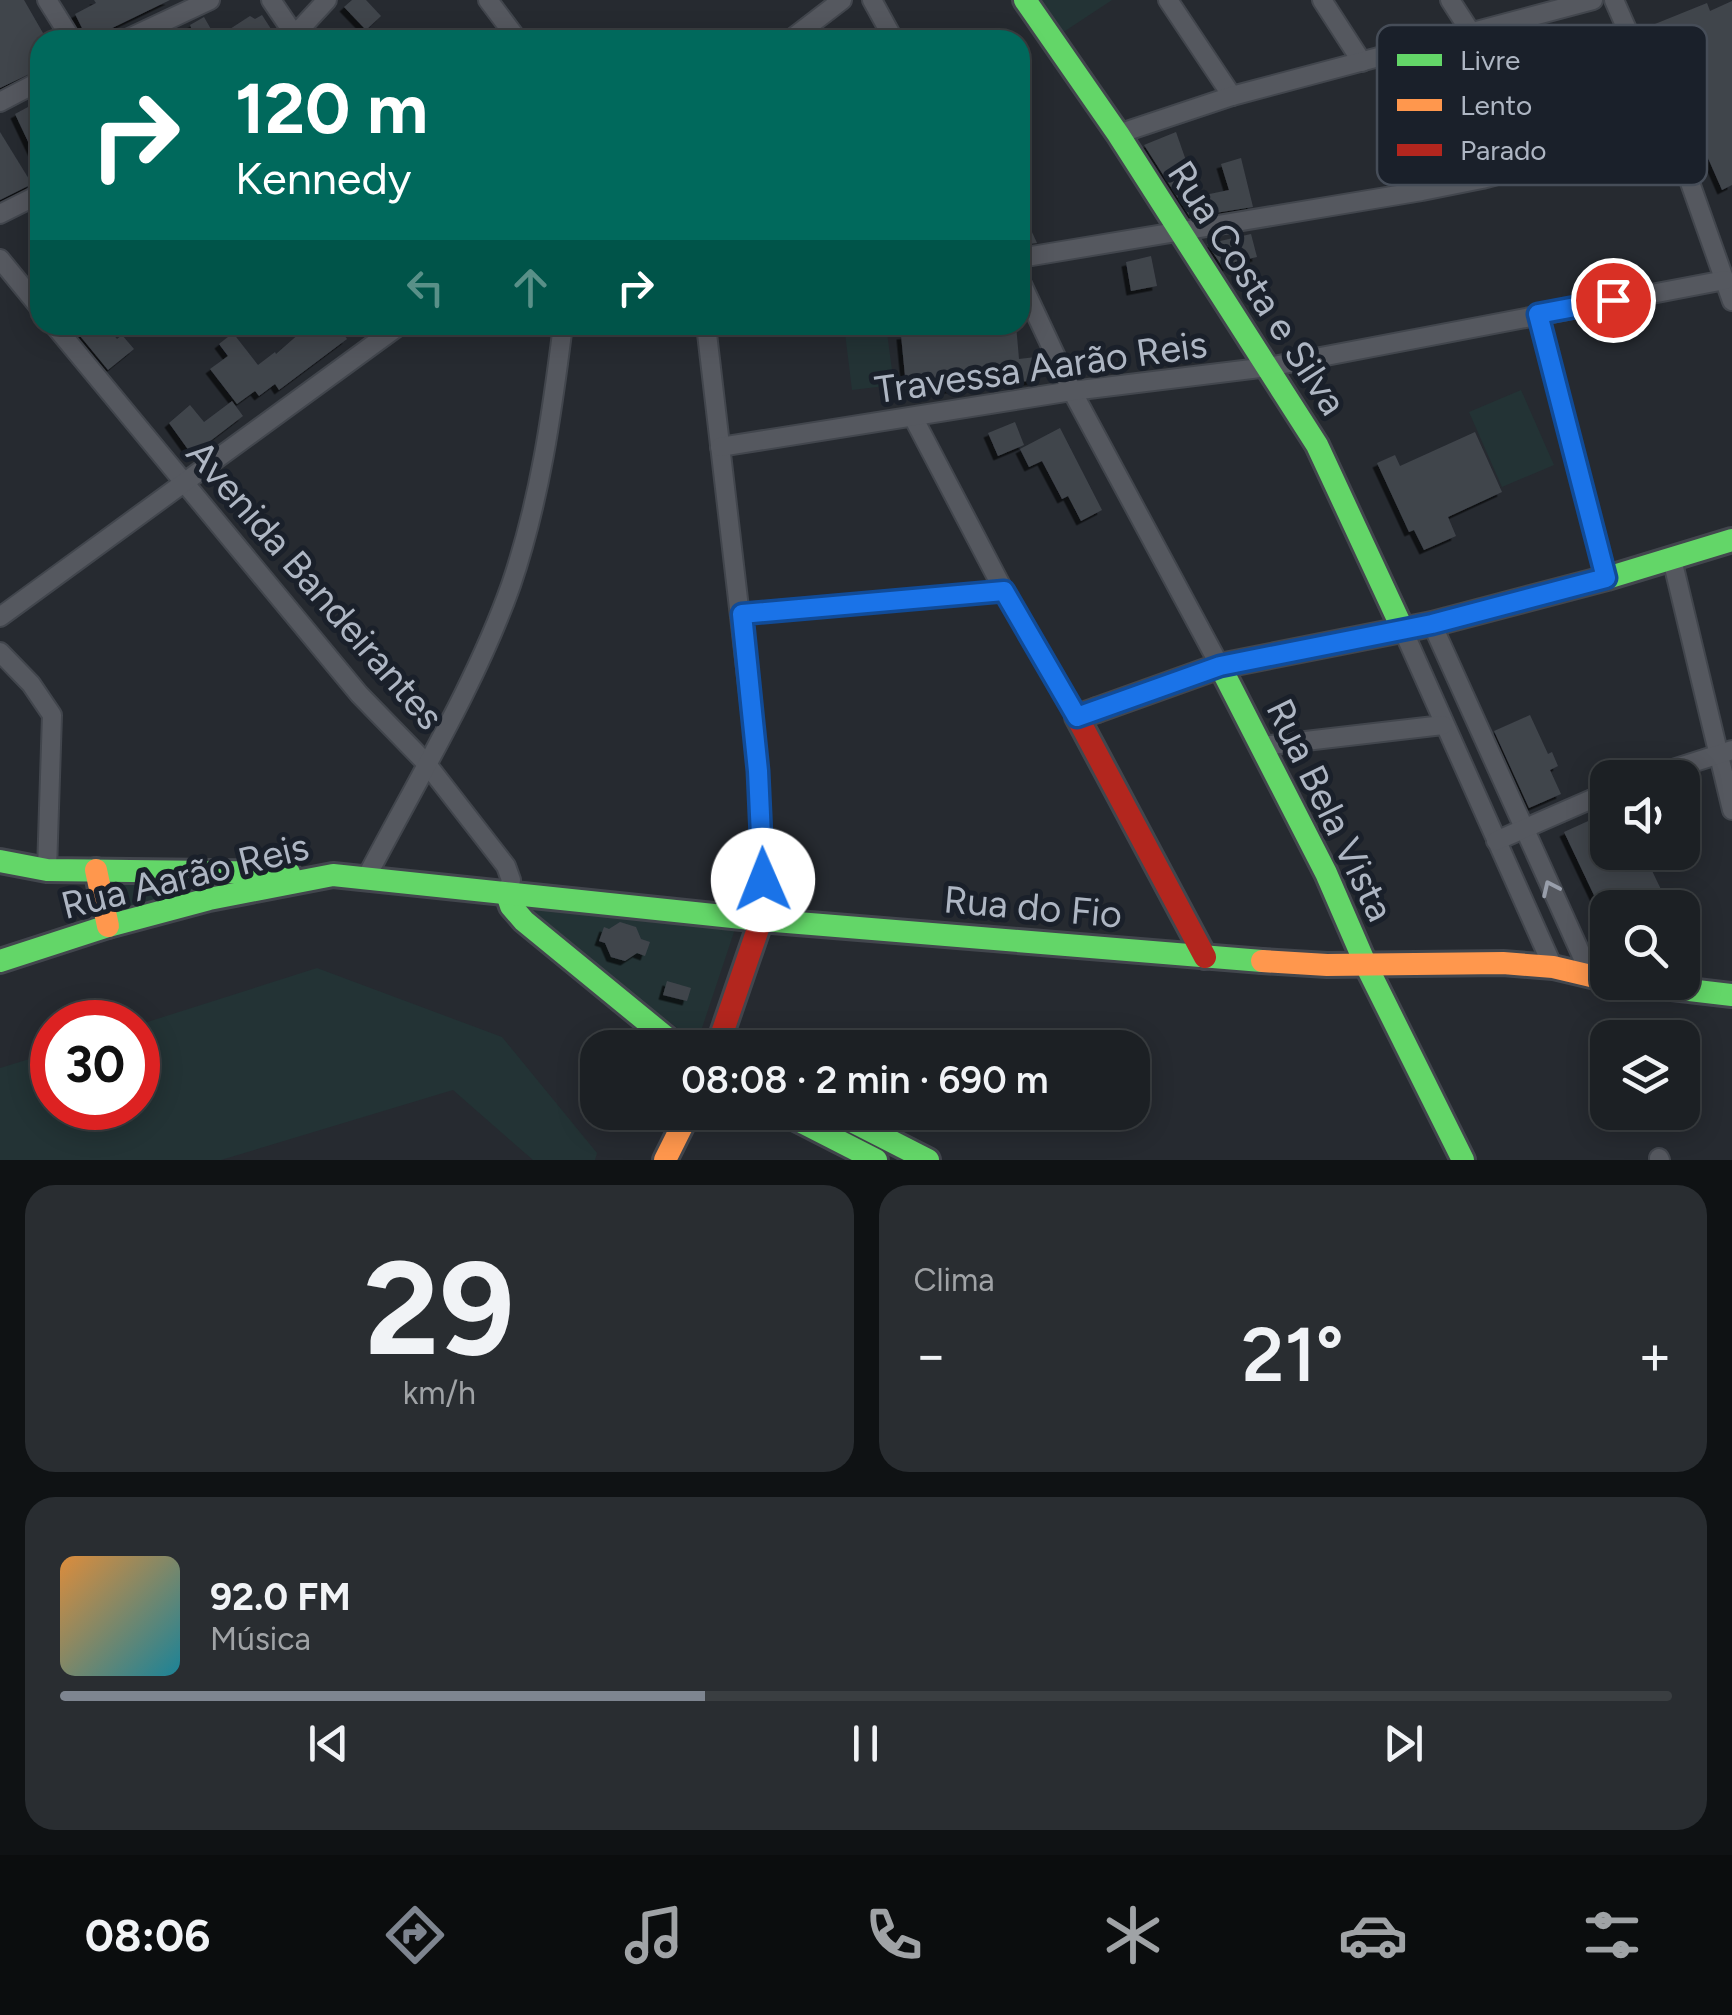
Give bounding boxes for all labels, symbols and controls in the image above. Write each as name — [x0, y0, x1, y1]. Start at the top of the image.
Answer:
legend — [1377, 25, 1707, 185]
text: Livre — [1460, 43, 1520, 77]
text: 120 m — [235, 66, 428, 151]
icon: right — [70, 70, 200, 200]
text: Lento — [1460, 88, 1532, 122]
text: Parado — [1460, 133, 1547, 167]
text: Kennedy — [235, 151, 411, 205]
street label: Rua Costa e Silva — [1158, 152, 1356, 424]
pin — [1571, 258, 1656, 343]
icon: left — [398, 260, 453, 315]
icon: ahead — [503, 260, 558, 315]
icon: right — [608, 260, 663, 315]
icon: arrive — [1586, 273, 1641, 328]
street label: Travessa Aarão Reis — [872, 321, 1210, 413]
street label: Avenida Bandeirantes — [177, 431, 453, 739]
street label: Rua Bela Vista — [1256, 691, 1404, 929]
map controls — [1590, 760, 1700, 1130]
button: sound — [1590, 760, 1700, 870]
street label: Rua Aarão Reis — [57, 823, 313, 929]
position arrow — [711, 828, 815, 932]
street label: Rua do Fio — [942, 876, 1124, 938]
one-way arrow — [1542, 880, 1562, 898]
button: search — [1590, 890, 1700, 1000]
speed limit sign: 30 — [30, 1000, 160, 1130]
button: layers — [1590, 1020, 1700, 1130]
text: 08:08 · 2 min · 690 m — [681, 1057, 1049, 1103]
text: 29 — [364, 1231, 515, 1387]
text: Clima — [914, 1261, 995, 1299]
text: 21° — [1242, 1310, 1344, 1400]
text: − — [914, 1322, 948, 1388]
text: + — [1638, 1322, 1672, 1388]
text: km/h — [403, 1374, 476, 1412]
text: 92.0 FM — [210, 1574, 351, 1620]
text: Música — [210, 1620, 311, 1658]
icon: previous — [301, 1716, 356, 1771]
icon: pause — [838, 1716, 893, 1771]
icon: next — [1376, 1716, 1431, 1771]
icon: directions — [380, 1900, 450, 1970]
icon: music — [619, 1900, 689, 1970]
icon: phone — [859, 1900, 929, 1970]
icon: climate — [1098, 1900, 1168, 1970]
icon: car — [1338, 1900, 1408, 1970]
icon: filters — [1577, 1900, 1647, 1970]
text: 08:06 — [85, 1908, 210, 1962]

